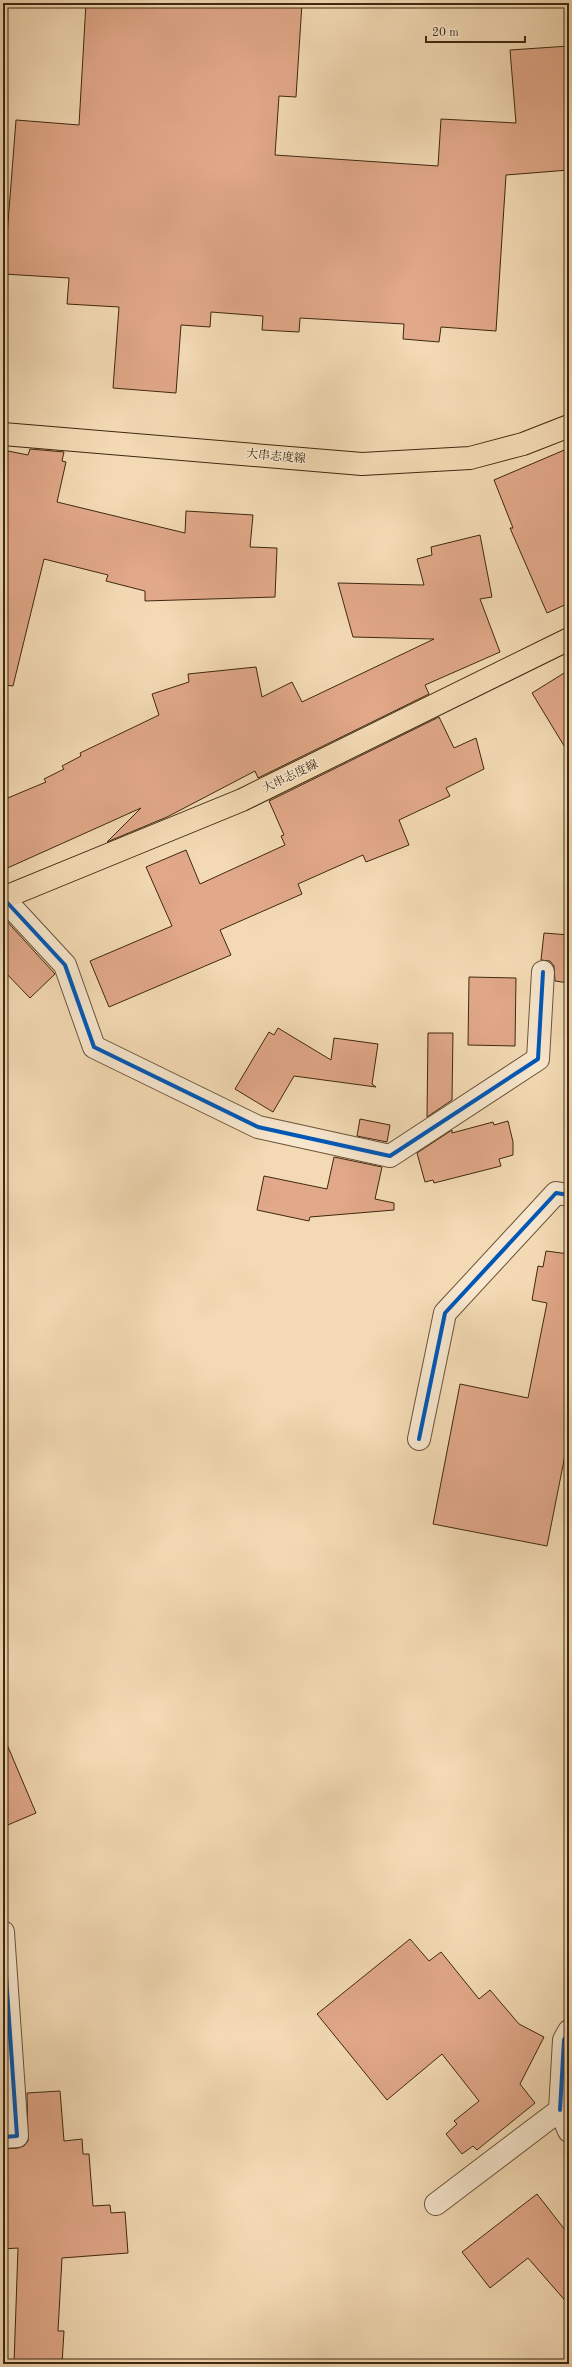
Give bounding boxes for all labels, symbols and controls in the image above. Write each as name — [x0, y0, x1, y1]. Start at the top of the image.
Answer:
scale bar — [426, 18, 525, 44]
text: 20 m — [432, 27, 459, 39]
street label: 大串志度線 — [245, 446, 307, 466]
street label: 大串志度線 — [260, 757, 320, 795]

